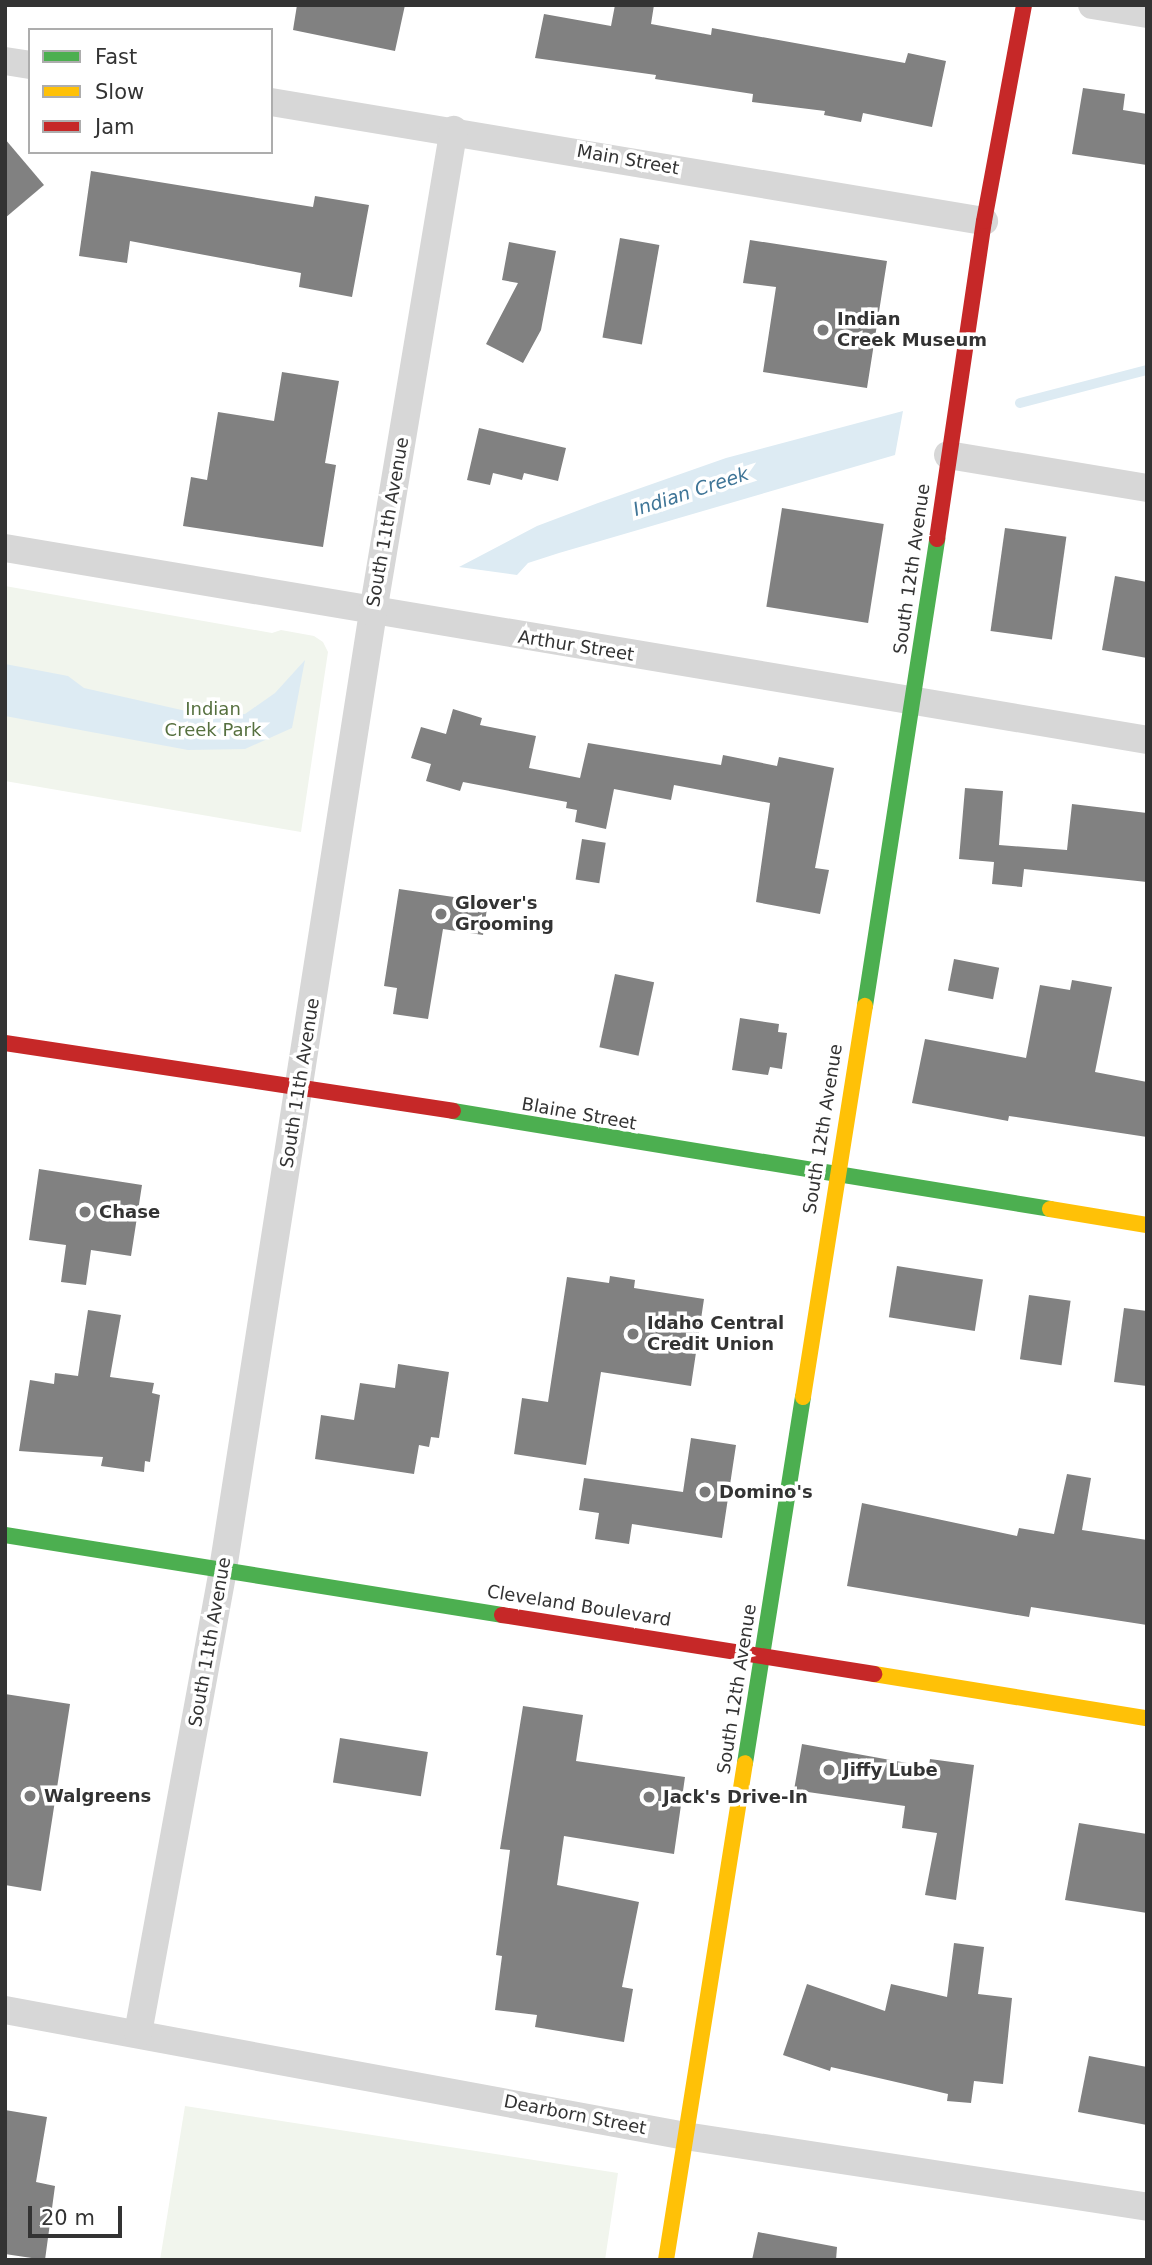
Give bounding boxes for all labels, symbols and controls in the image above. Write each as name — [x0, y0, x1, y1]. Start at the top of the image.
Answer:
legend — [28, 28, 273, 154]
text: Fast — [95, 45, 137, 69]
text: Slow — [95, 80, 144, 104]
text: Jam — [95, 115, 135, 139]
street label: Main Street — [575, 140, 681, 180]
place label: Indian Creek Museum — [837, 309, 987, 352]
marker: Indian Creek Museum — [815, 322, 831, 338]
street label: South 11th Avenue — [362, 435, 414, 609]
water label: Indian Creek — [630, 463, 752, 521]
street label: South 12th Avenue — [889, 482, 935, 656]
street label: Arthur Street — [516, 626, 636, 666]
park label: Indian Creek Park — [165, 699, 261, 742]
place label: Glover's Grooming — [455, 893, 554, 936]
marker: Glover's Grooming — [433, 906, 449, 922]
street label: South 11th Avenue — [276, 996, 324, 1170]
street label: South 12th Avenue — [799, 1042, 847, 1216]
street label: Blaine Street — [520, 1093, 638, 1135]
place label: Chase — [99, 1201, 160, 1223]
marker: Chase — [77, 1204, 93, 1220]
place label: Idaho Central Credit Union — [647, 1313, 784, 1356]
marker: Idaho Central Credit Union — [625, 1326, 641, 1342]
place label: Domino's — [719, 1481, 813, 1503]
marker: Domino's — [697, 1484, 713, 1500]
street label: South 11th Avenue — [184, 1555, 236, 1729]
street label: Cleveland Boulevard — [485, 1581, 673, 1631]
street label: South 12th Avenue — [713, 1602, 761, 1776]
place label: Jiffy Lube — [843, 1759, 938, 1781]
marker: Jiffy Lube — [821, 1762, 837, 1778]
place label: Walgreens — [44, 1785, 151, 1807]
place label: Jack's Drive-In — [663, 1786, 808, 1808]
marker: Walgreens — [22, 1788, 38, 1804]
marker: Jack's Drive-In — [641, 1789, 657, 1805]
street label: Dearborn Street — [502, 2091, 648, 2139]
scale bar — [32, 2192, 126, 2236]
text: 20 m — [41, 2206, 95, 2230]

